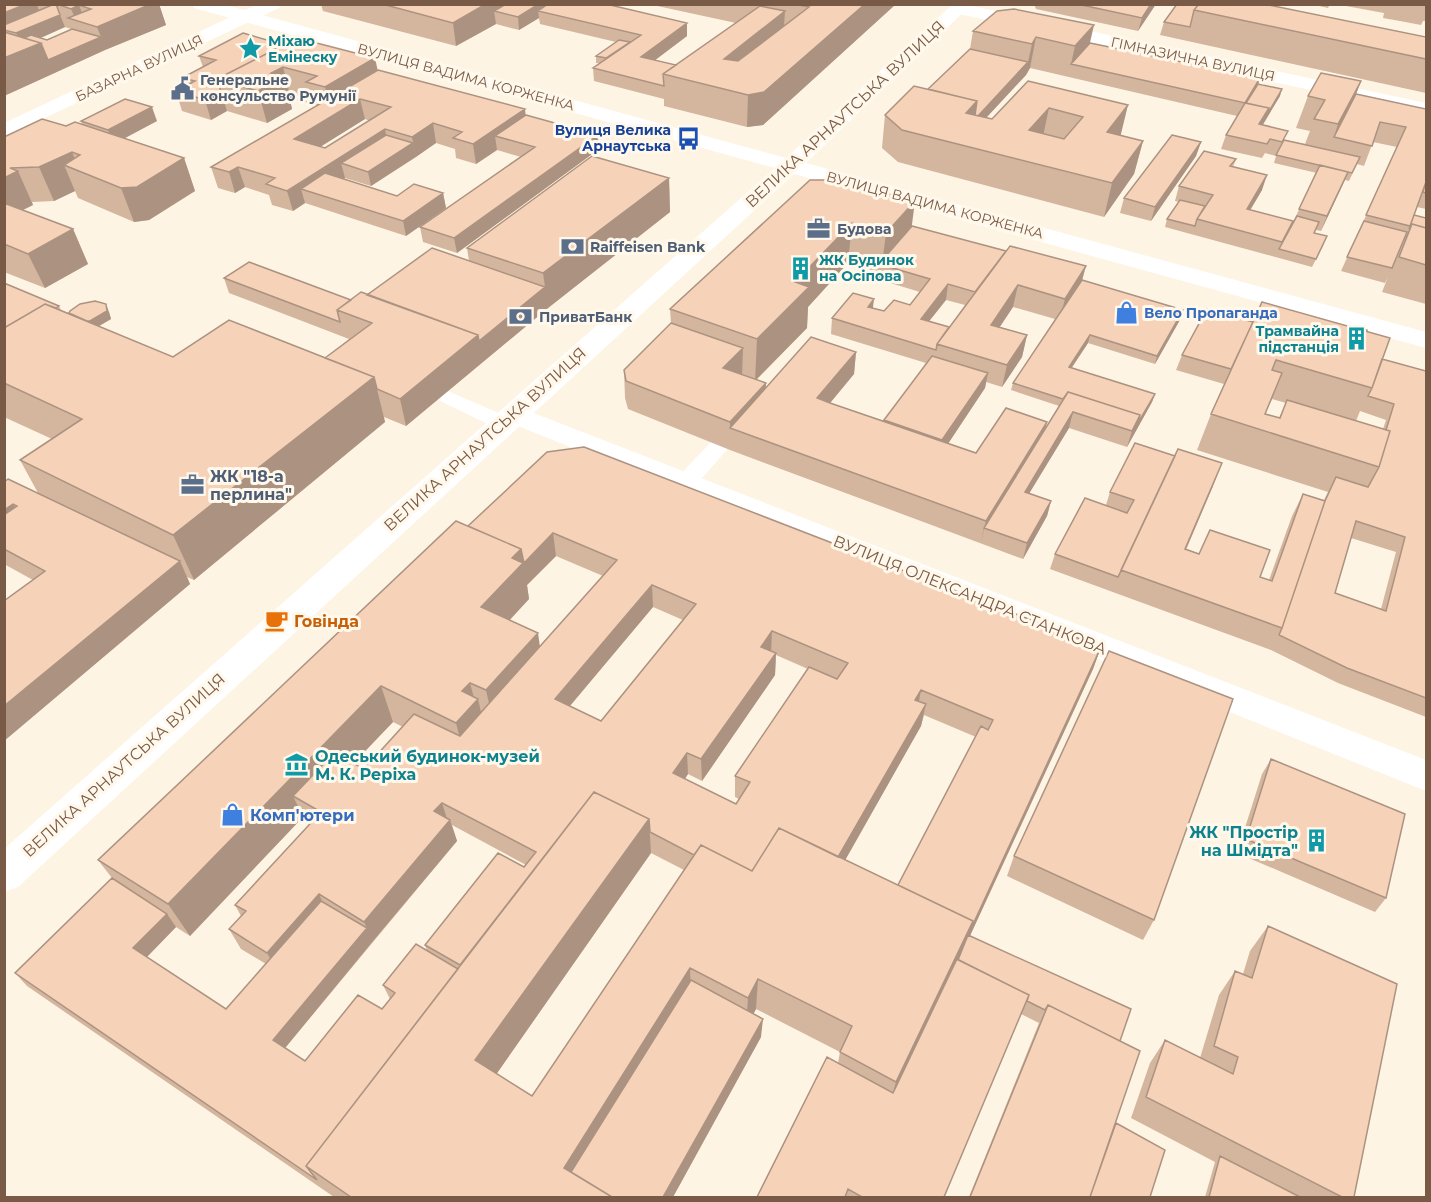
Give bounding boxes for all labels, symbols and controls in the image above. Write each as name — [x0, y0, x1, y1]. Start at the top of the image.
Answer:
street label: ВЕЛИКА АРНАУТСЬКА ВУЛИЦЯ — [741, 17, 949, 211]
street label: БАЗАРНА ВУЛИЦЯ — [72, 30, 206, 106]
place label: Міхаю Емінеску — [268, 32, 338, 66]
street label: ГІМНАЗИЧНА ВУЛИЦЯ — [1109, 33, 1277, 85]
place icon: Міхаю Емінеску — [237, 36, 263, 62]
street label: ВУЛИЦЯ ВАДИМА КОРЖЕНКА — [356, 39, 577, 115]
place label: Генеральне консульство Румунії — [200, 71, 357, 105]
public building icon: Генеральне консульство Румунії — [169, 75, 195, 101]
place label: Вулиця Велика Арнаутська — [555, 121, 671, 155]
bus stop icon: Вулиця Велика Арнаутська — [676, 125, 702, 151]
street label: ВУЛИЦЯ ВАДИМА КОРЖЕНКА — [825, 167, 1046, 243]
office icon: Будова — [806, 216, 832, 242]
place label: Будова — [837, 220, 891, 238]
bank icon: Raiffeisen Bank — [559, 234, 585, 260]
place label: Raiffeisen Bank — [590, 238, 706, 256]
place label: ЖК Будинок на Осіпова — [819, 251, 914, 285]
building icon: ЖК Будинок на Осіпова — [788, 255, 814, 281]
shop icon: Вело Пропаганда — [1113, 300, 1139, 326]
bank icon: ПриватБанк — [508, 304, 534, 330]
place label: Вело Пропаганда — [1144, 304, 1278, 322]
place label: ПриватБанк — [539, 308, 632, 326]
place label: Трамвайна підстанція — [1256, 322, 1339, 356]
building icon: Трамвайна підстанція — [1344, 326, 1370, 352]
street label: ВЕЛИКА АРНАУТСЬКА ВУЛИЦЯ — [380, 343, 590, 535]
place label: ЖК "18-а перлина" — [210, 467, 292, 504]
office icon: ЖК "18-а перлина" — [179, 472, 205, 498]
street label: ВУЛИЦЯ ОЛЕКСАНДРА СТАНКОВА — [830, 531, 1110, 659]
cafe icon: Говінда — [263, 608, 289, 634]
place label: Говінда — [294, 612, 359, 631]
street label: ВЕЛИКА АРНАУТСЬКА ВУЛИЦЯ — [19, 669, 229, 861]
place label: Одеський будинок-музей М. К. Реріха — [315, 747, 540, 784]
museum icon: Одеський будинок-музей М. К. Реріха — [284, 752, 310, 778]
shop icon: Комп'ютери — [219, 802, 245, 828]
place label: Комп'ютери — [250, 806, 355, 825]
place label: ЖК "Простір на Шмідта" — [1189, 823, 1298, 860]
building icon: ЖК "Простір на Шмідта" — [1303, 828, 1329, 854]

